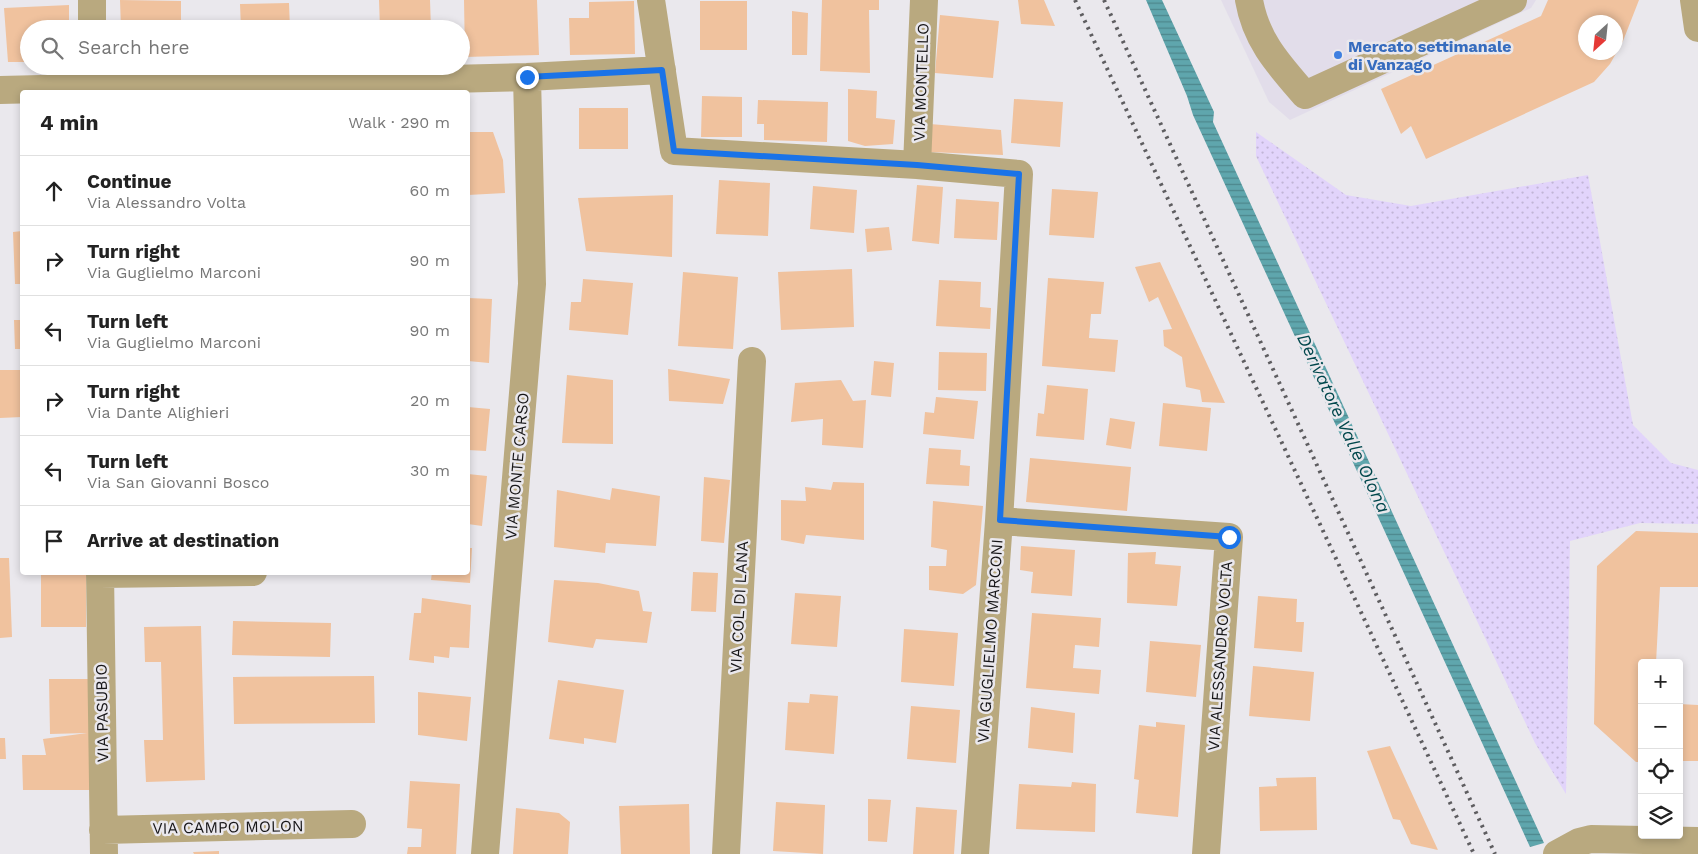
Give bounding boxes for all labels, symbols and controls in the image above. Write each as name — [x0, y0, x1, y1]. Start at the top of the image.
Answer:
north arrow — [1578, 15, 1623, 60]
search box — [20, 20, 470, 75]
street label: VIA MONTELLO — [909, 22, 933, 142]
icon: search — [38, 34, 66, 62]
text: Search here — [78, 36, 189, 59]
place label: Mercato settimanale di Vanzago — [1348, 37, 1511, 74]
marker: Mercato settimanale di Vanzago — [1332, 49, 1344, 61]
route end — [516, 66, 539, 89]
text: 4 min — [40, 110, 98, 135]
text: Walk · 290 m — [348, 113, 450, 132]
text: Continue — [87, 170, 171, 193]
icon: ahead — [40, 177, 68, 205]
text: 60 m — [410, 181, 450, 200]
text: Via Alessandro Volta — [87, 193, 246, 212]
text: Turn right — [87, 240, 180, 263]
icon: right — [40, 247, 68, 275]
text: 90 m — [409, 251, 450, 270]
text: Via Guglielmo Marconi — [87, 263, 261, 282]
text: Turn left — [87, 310, 168, 333]
icon: left — [40, 317, 68, 345]
text: 90 m — [409, 321, 450, 340]
water label: Derivatore Valle Olona — [1293, 330, 1395, 516]
text: Via Guglielmo Marconi — [87, 333, 261, 352]
text: Turn right — [87, 380, 180, 403]
icon: right — [40, 387, 68, 415]
text: 20 m — [410, 391, 450, 410]
street label: VIA MONTE CARSO — [501, 392, 533, 540]
text: Via Dante Alighieri — [87, 403, 229, 422]
text: Turn left — [87, 450, 168, 473]
icon: left — [40, 457, 68, 485]
text: 30 m — [410, 461, 450, 480]
text: Via San Giovanni Bosco — [87, 473, 269, 492]
route start — [1218, 526, 1241, 549]
icon: arrive — [40, 527, 68, 555]
text: Arrive at destination — [87, 529, 279, 552]
street label: VIA GUGLIELMO MARCONI — [973, 538, 1007, 744]
street label: VIA COL DI LANA — [726, 540, 752, 674]
street label: VIA ALESSANDRO VOLTA — [1204, 560, 1236, 752]
map controls — [1638, 659, 1683, 839]
button: + — [1638, 659, 1683, 704]
street label: VIA PASUBIO — [92, 664, 112, 762]
button: − — [1638, 704, 1683, 749]
button: locate — [1638, 749, 1683, 794]
button: layers — [1638, 794, 1683, 839]
street label: VIA CAMPO MOLON — [152, 816, 304, 838]

